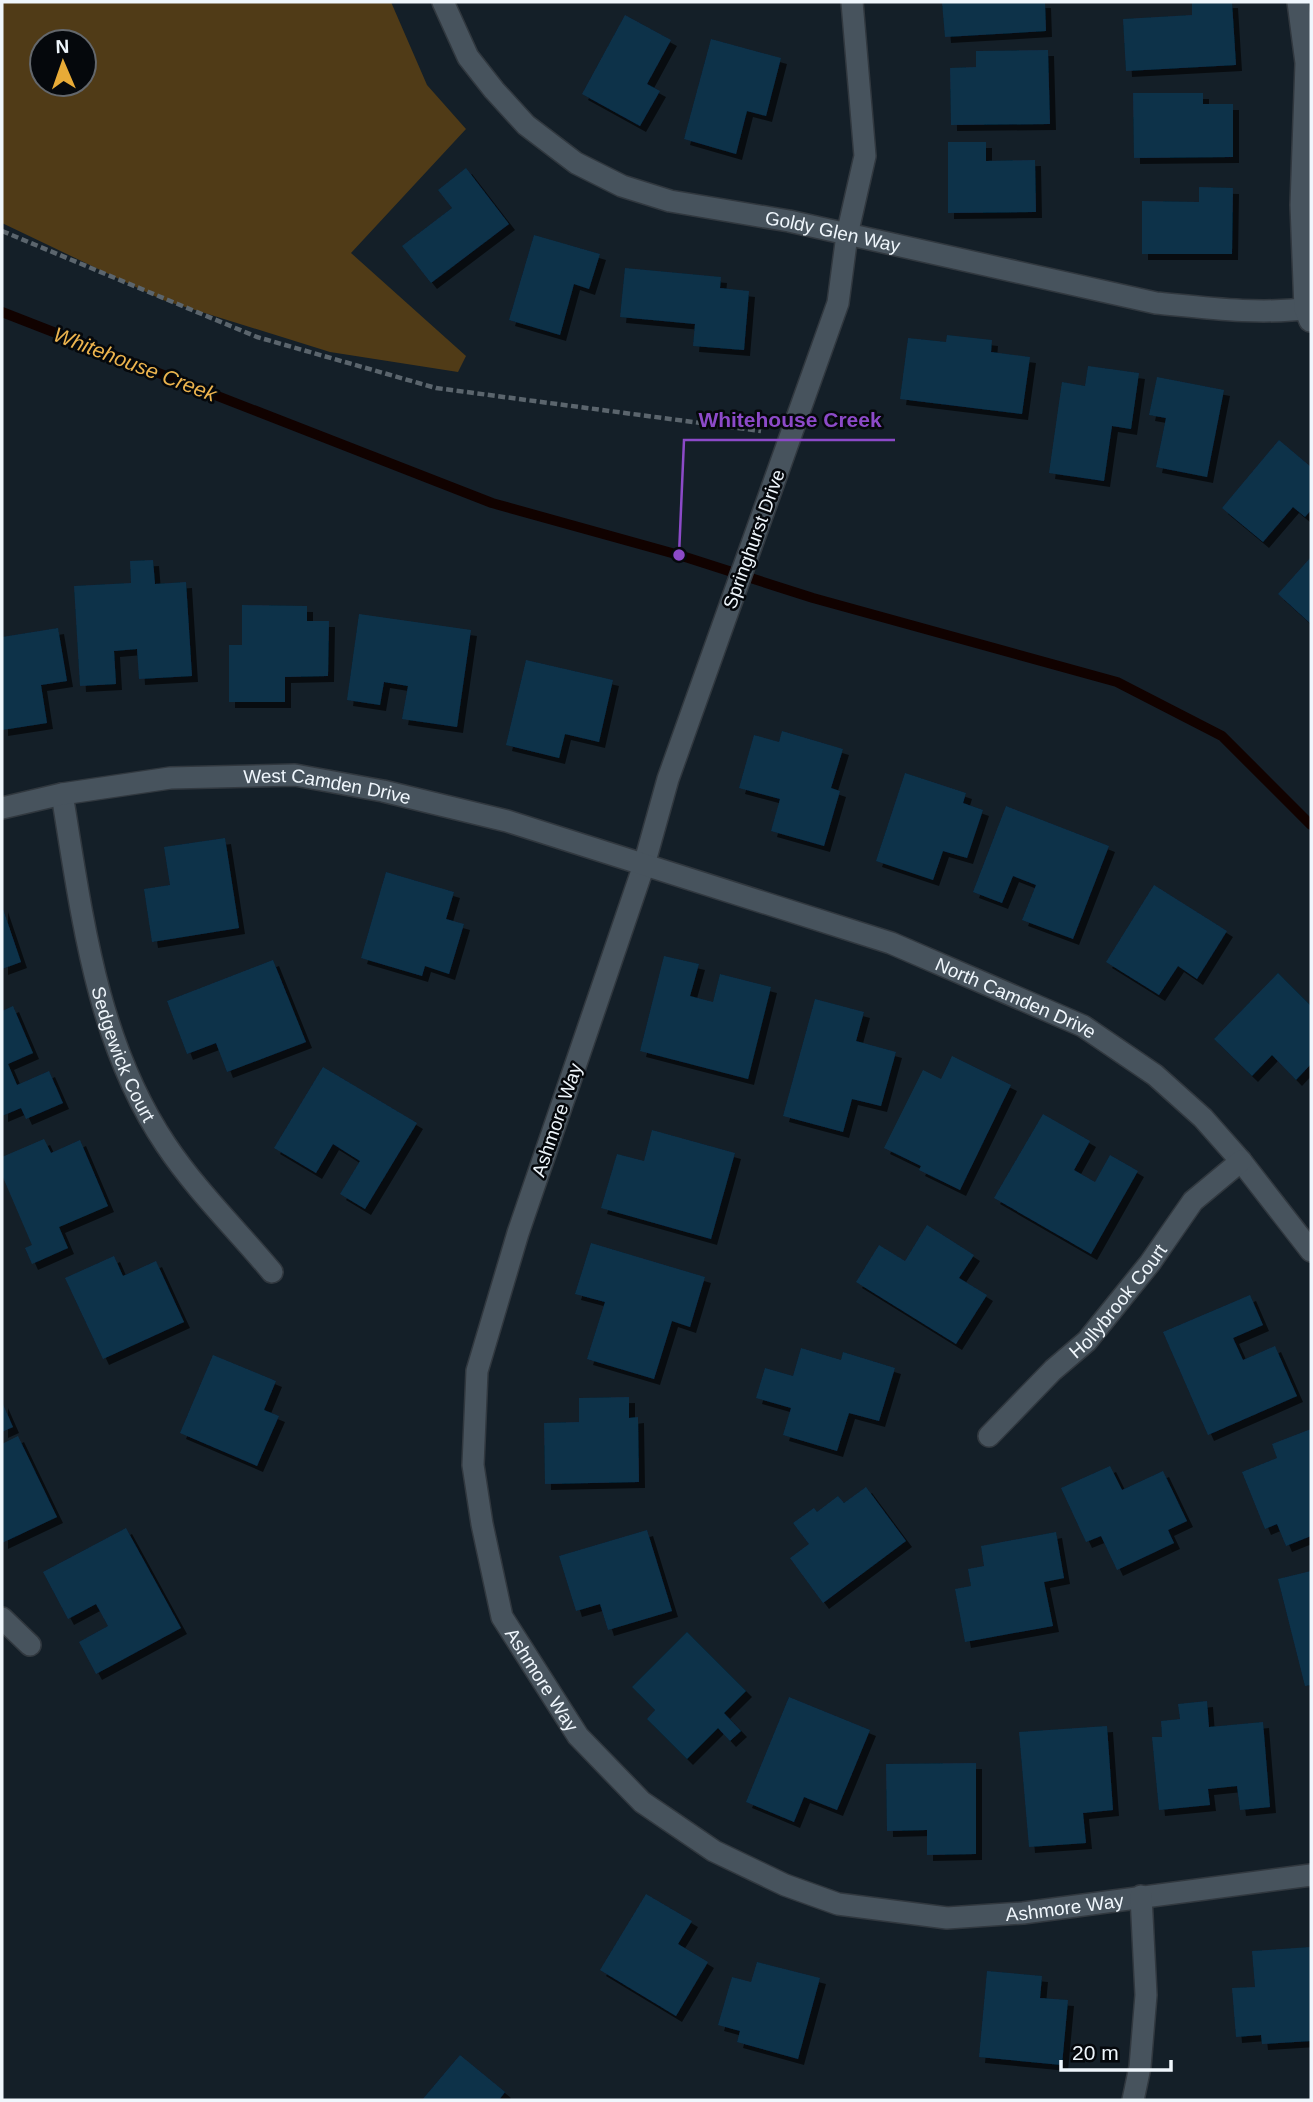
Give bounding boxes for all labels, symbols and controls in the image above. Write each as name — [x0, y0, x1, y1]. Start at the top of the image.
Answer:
north arrow — [28, 28, 98, 98]
text: N — [55, 36, 70, 57]
street label: Goldy Glen Way — [764, 207, 903, 256]
water label: Whitehouse Creek — [50, 322, 221, 406]
callout: Whitehouse Creek — [684, 398, 895, 440]
text: Whitehouse Creek — [698, 408, 882, 431]
street label: Springhurst Drive — [719, 466, 789, 612]
street label: West Camden Drive — [243, 764, 413, 808]
street label: North Camden Drive — [932, 953, 1100, 1042]
street label: Sedgewick Court — [88, 984, 160, 1126]
street label: Ashmore Way — [528, 1060, 586, 1179]
street label: Hollybrook Court — [1065, 1239, 1171, 1362]
street label: Ashmore Way — [501, 1624, 583, 1736]
street label: Ashmore Way — [1005, 1889, 1125, 1925]
scale bar — [1061, 2028, 1171, 2072]
text: 20 m — [1072, 2041, 1119, 2064]

